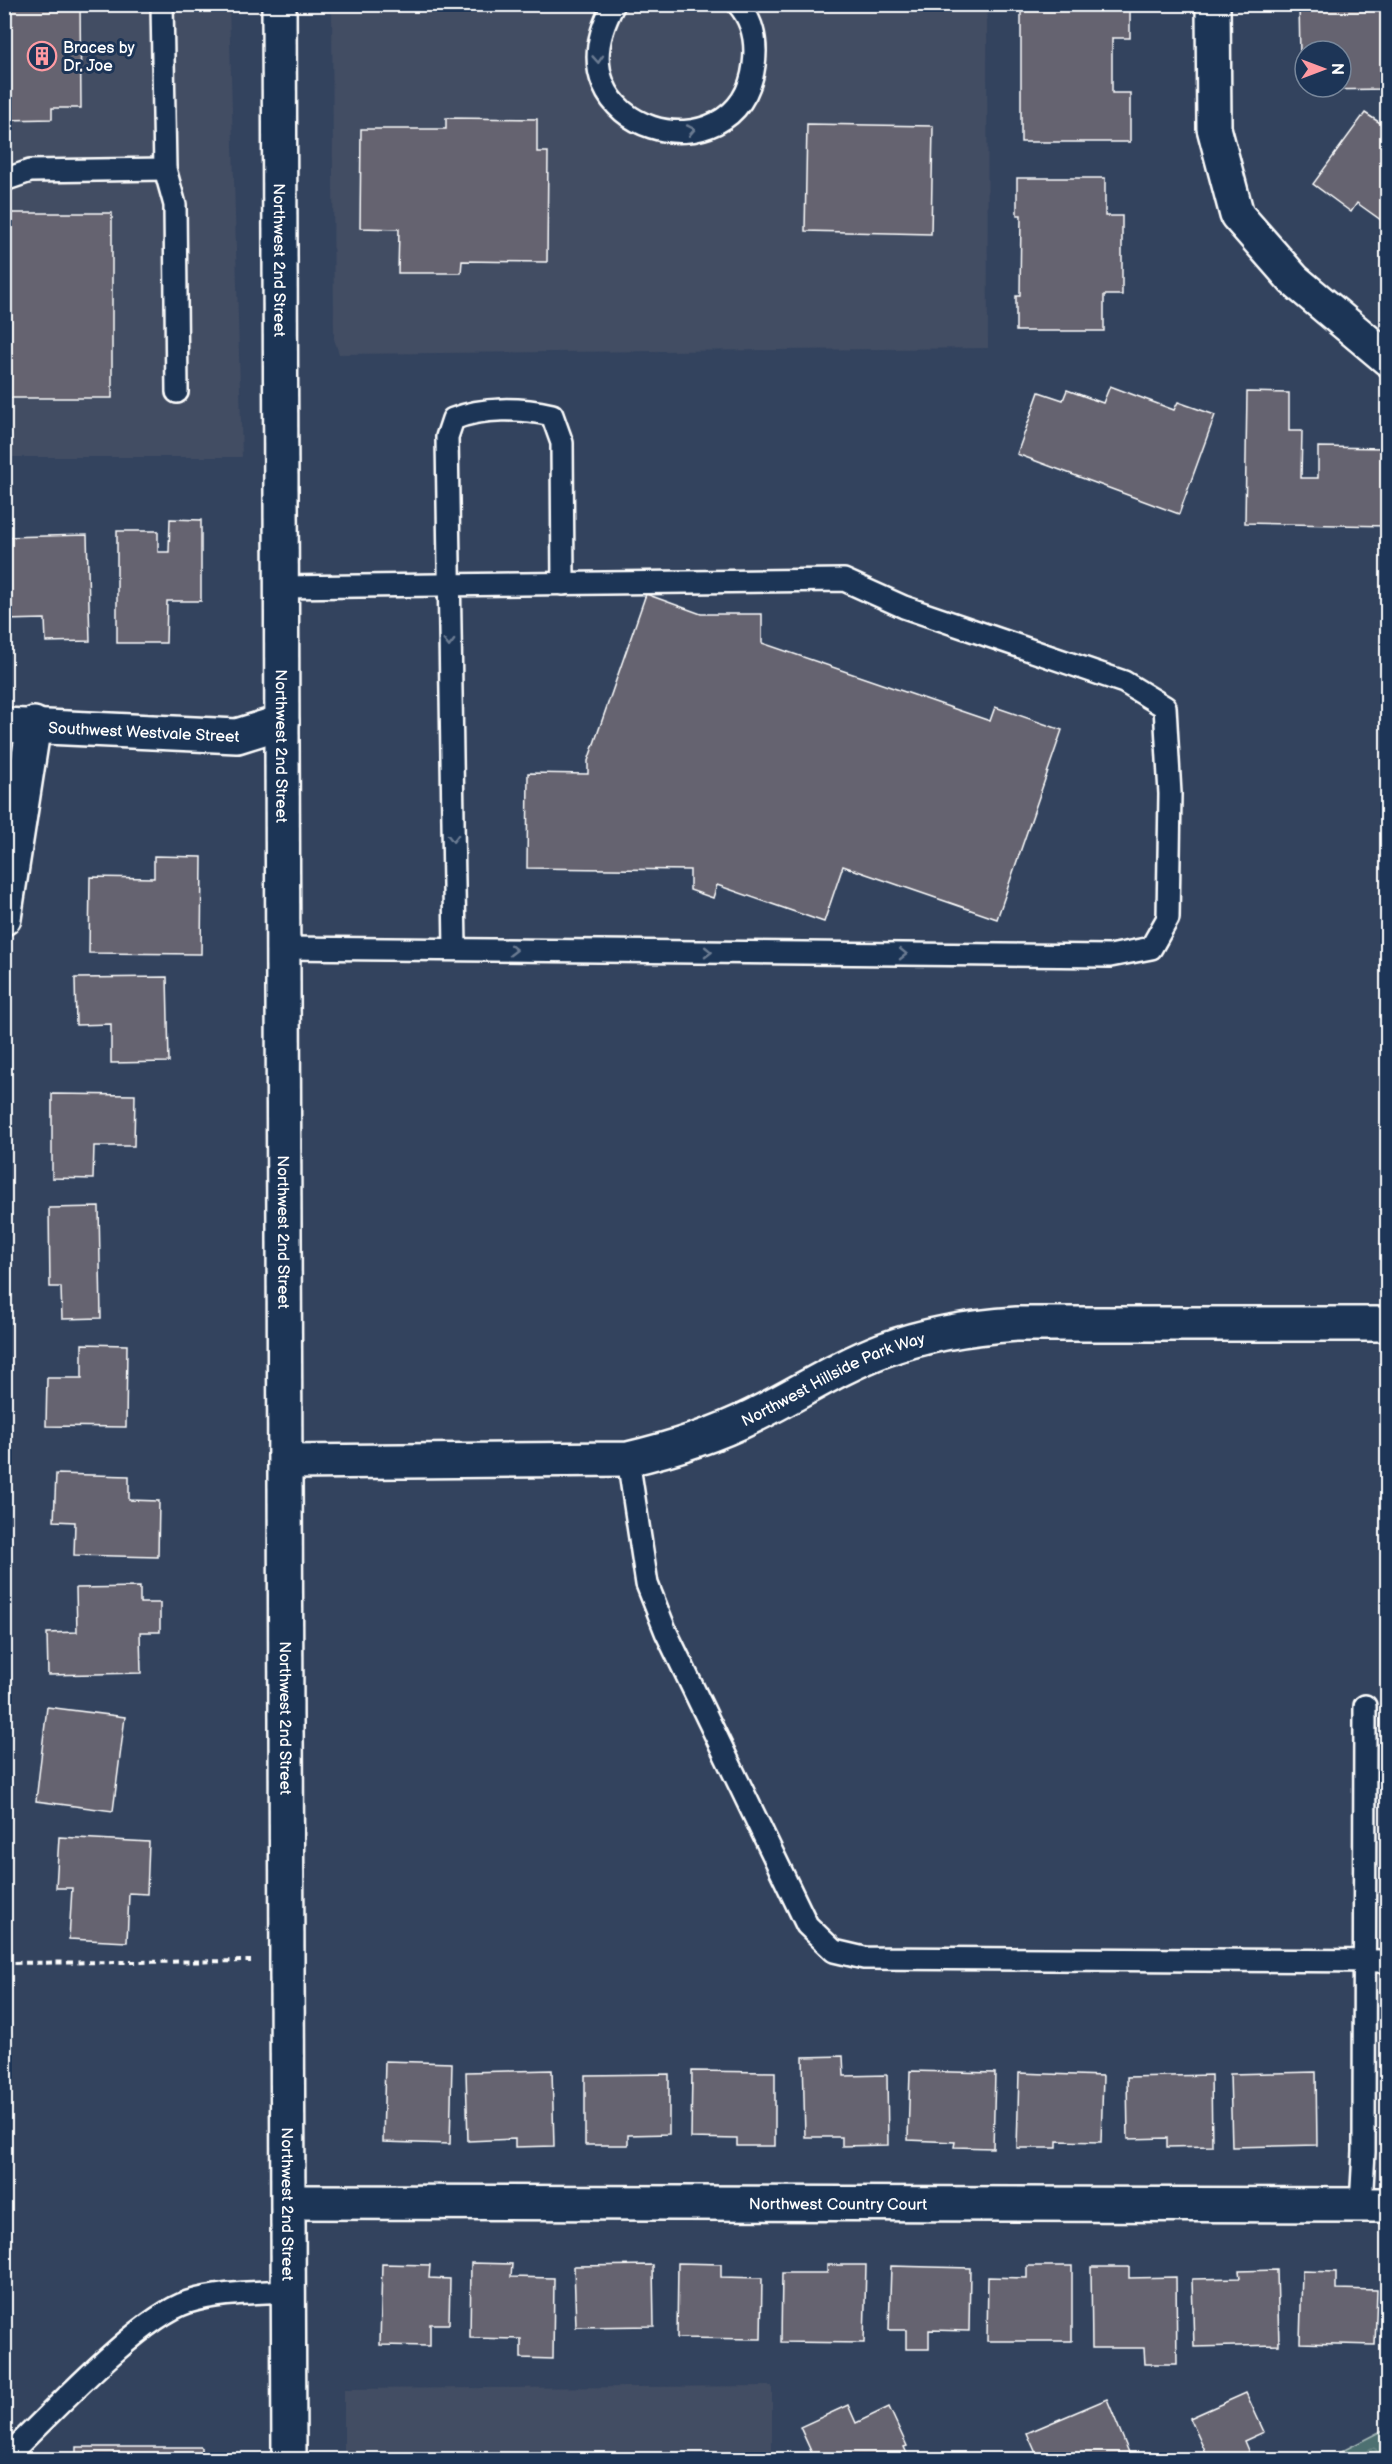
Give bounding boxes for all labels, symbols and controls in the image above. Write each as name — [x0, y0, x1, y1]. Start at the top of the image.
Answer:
place label: Braces by Dr. Joe — [63, 39, 136, 76]
north arrow — [1293, 39, 1353, 99]
building icon: Braces by Dr. Joe — [26, 40, 58, 72]
one-way arrow — [591, 55, 604, 64]
text: N — [1327, 63, 1346, 75]
one-way arrow — [685, 124, 695, 137]
street label: Northwest 2nd Street — [269, 183, 288, 337]
one-way arrow — [443, 639, 455, 648]
street label: Northwest 2nd Street — [271, 669, 290, 823]
street label: Southwest Westvale Street — [48, 719, 240, 747]
one-way arrow — [447, 834, 459, 843]
one-way arrow — [509, 944, 518, 956]
one-way arrow — [704, 946, 713, 958]
one-way arrow — [899, 948, 908, 960]
street label: Northwest 2nd Street — [273, 1155, 292, 1309]
street label: Northwest Hillside Park Way — [739, 1329, 928, 1431]
street label: Northwest 2nd Street — [275, 1641, 294, 1795]
street label: Northwest 2nd Street — [277, 2127, 296, 2281]
street label: Northwest Country Court — [749, 2195, 927, 2215]

